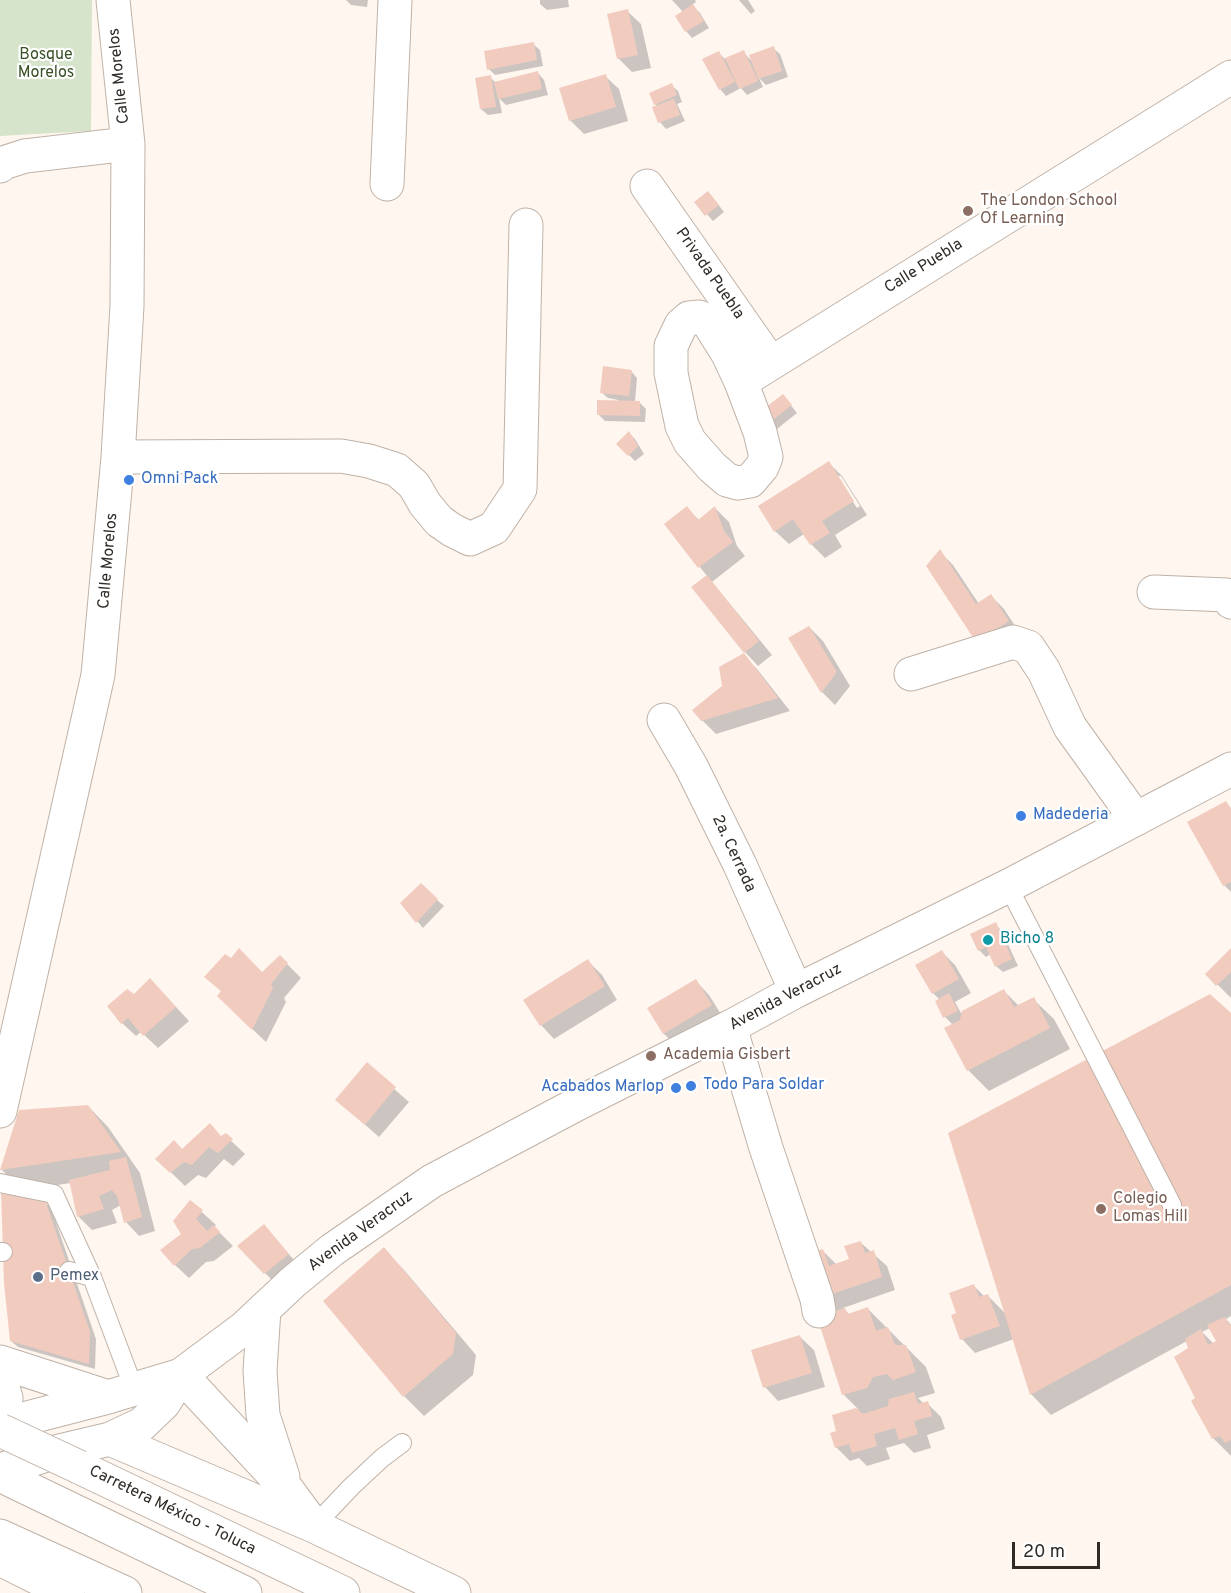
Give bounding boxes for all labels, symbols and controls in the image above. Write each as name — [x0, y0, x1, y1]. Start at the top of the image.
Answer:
street label: Calle Morelos — [105, 27, 135, 125]
park label: Bosque Morelos — [18, 46, 74, 84]
place label: The London School Of Learning — [980, 192, 1117, 230]
marker: The London School Of Learning — [961, 204, 975, 218]
street label: Privada Puebla — [670, 225, 748, 323]
street label: Calle Puebla — [881, 235, 967, 299]
place label: Omni Pack — [141, 470, 218, 490]
marker: Omni Pack — [122, 473, 136, 487]
street label: Calle Morelos — [95, 512, 123, 610]
place label: Madederia — [1033, 806, 1108, 826]
marker: Madederia — [1014, 809, 1028, 823]
street label: 2a. Cerrada — [707, 812, 759, 896]
place label: Bicho 8 — [1000, 930, 1054, 950]
marker: Bicho 8 — [981, 933, 995, 947]
street label: Avenida Veracruz — [726, 960, 846, 1036]
place label: Academia Gisbert — [663, 1046, 791, 1066]
marker: Academia Gisbert — [644, 1049, 658, 1063]
place label: Todo Para Soldar — [703, 1076, 824, 1096]
place label: Acabados Marlop — [541, 1078, 664, 1098]
marker: Todo Para Soldar — [684, 1079, 698, 1093]
marker: Acabados Marlop — [669, 1081, 683, 1095]
street label: Avenida Veracruz — [305, 1188, 417, 1276]
place label: Colegio Lomas Hill — [1113, 1190, 1188, 1228]
marker: Colegio Lomas Hill — [1094, 1202, 1108, 1216]
place label: Pemex — [50, 1267, 99, 1287]
marker: Pemex — [31, 1270, 45, 1284]
street label: Carretera México - Toluca — [85, 1462, 259, 1560]
scale bar — [1015, 1530, 1104, 1568]
text: 20 m — [1023, 1541, 1065, 1564]

